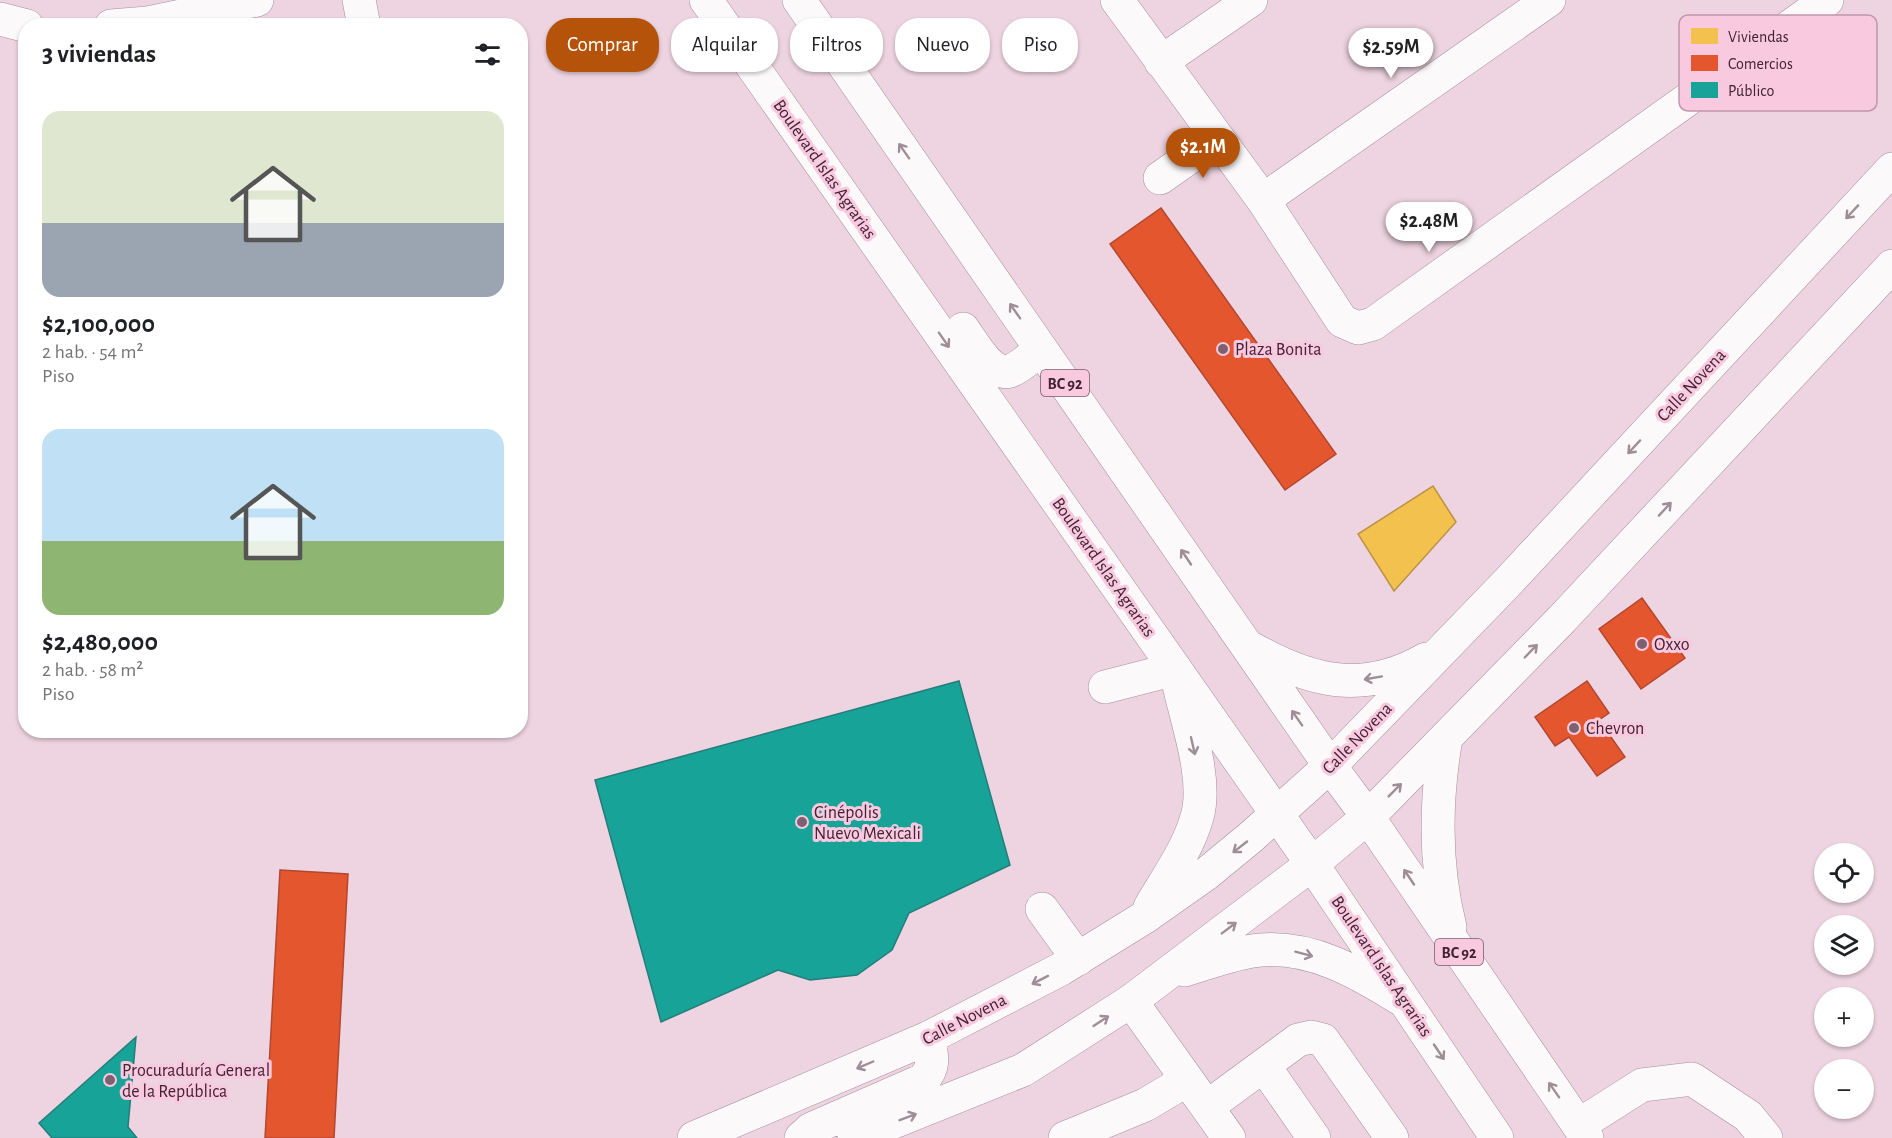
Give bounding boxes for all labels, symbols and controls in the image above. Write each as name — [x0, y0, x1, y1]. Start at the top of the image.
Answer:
legend — [1679, 15, 1877, 111]
chip: Comprar — [546, 18, 659, 72]
chip: Alquilar — [671, 18, 778, 72]
chip: Filtros — [790, 18, 883, 72]
chip: Nuevo — [895, 18, 990, 72]
chip: Piso — [1002, 18, 1078, 72]
pin: $2.59M — [1342, 28, 1440, 79]
text: Viviendas — [1728, 29, 1789, 45]
text: $2.59M — [1362, 37, 1420, 57]
icon: filters — [471, 38, 504, 71]
text: 3 viviendas — [42, 41, 156, 67]
text: Comercios — [1728, 56, 1793, 72]
text: Público — [1728, 83, 1774, 99]
street label: Boulevard Islas Agrarias — [769, 97, 879, 242]
pin: $2.1M — [1161, 128, 1245, 179]
text: $2.1M — [1180, 137, 1226, 157]
one-way arrow — [898, 143, 910, 159]
icon: home — [219, 150, 327, 258]
pin: $2.48M — [1380, 202, 1478, 253]
one-way arrow — [1845, 204, 1859, 219]
text: $2.48M — [1400, 211, 1458, 231]
one-way arrow — [1009, 303, 1021, 320]
text: $2,100,000 — [42, 311, 155, 337]
one-way arrow — [938, 332, 950, 348]
place label: Plaza Bonita — [1235, 341, 1322, 359]
text: 2 hab. · 54 m² — [42, 342, 143, 362]
marker: Plaza Bonita — [1216, 342, 1230, 356]
street label: Calle Novena — [1654, 346, 1730, 425]
text: Piso — [42, 366, 74, 386]
road number: BC 92 — [1041, 370, 1089, 396]
one-way arrow — [1627, 439, 1641, 454]
icon: home — [219, 468, 327, 576]
street label: Boulevard Islas Agrarias — [1048, 495, 1158, 640]
one-way arrow — [1658, 502, 1672, 517]
one-way arrow — [1180, 550, 1192, 566]
text: $2,480,000 — [42, 629, 158, 655]
place label: Oxxo — [1654, 636, 1690, 654]
marker: Oxxo — [1635, 637, 1649, 651]
one-way arrow — [1524, 643, 1539, 658]
text: 2 hab. · 58 m² — [42, 660, 143, 680]
one-way arrow — [1364, 673, 1383, 684]
text: Piso — [42, 684, 74, 704]
street label: Calle Novena — [1319, 699, 1396, 778]
one-way arrow — [1291, 710, 1303, 726]
place label: Chevron — [1586, 720, 1644, 738]
marker: Chevron — [1567, 721, 1581, 735]
one-way arrow — [1188, 736, 1199, 755]
one-way arrow — [1388, 782, 1402, 797]
place label: Cinépolis Nuevo Mexicali — [814, 804, 921, 843]
marker: Cinépolis Nuevo Mexicali — [795, 815, 809, 829]
one-way arrow — [1232, 840, 1248, 853]
map controls — [1814, 843, 1874, 1119]
button: locate — [1814, 843, 1874, 903]
one-way arrow — [1403, 869, 1415, 885]
street label: Boulevard Islas Agrarias — [1327, 893, 1435, 1040]
button: layers — [1814, 915, 1874, 975]
one-way arrow — [1221, 921, 1237, 934]
road number: BC 92 — [1435, 939, 1483, 965]
one-way arrow — [1294, 949, 1313, 960]
one-way arrow — [1032, 975, 1050, 986]
button: + — [1814, 987, 1874, 1047]
street label: Calle Novena — [920, 991, 1009, 1049]
one-way arrow — [1092, 1014, 1109, 1027]
one-way arrow — [1433, 1043, 1446, 1060]
button: − — [1814, 1059, 1874, 1119]
one-way arrow — [856, 1060, 875, 1071]
place label: Procuraduría General de la República — [122, 1062, 270, 1101]
marker: Procuraduría General de la República — [103, 1073, 117, 1087]
one-way arrow — [1548, 1082, 1560, 1098]
one-way arrow — [898, 1111, 917, 1122]

